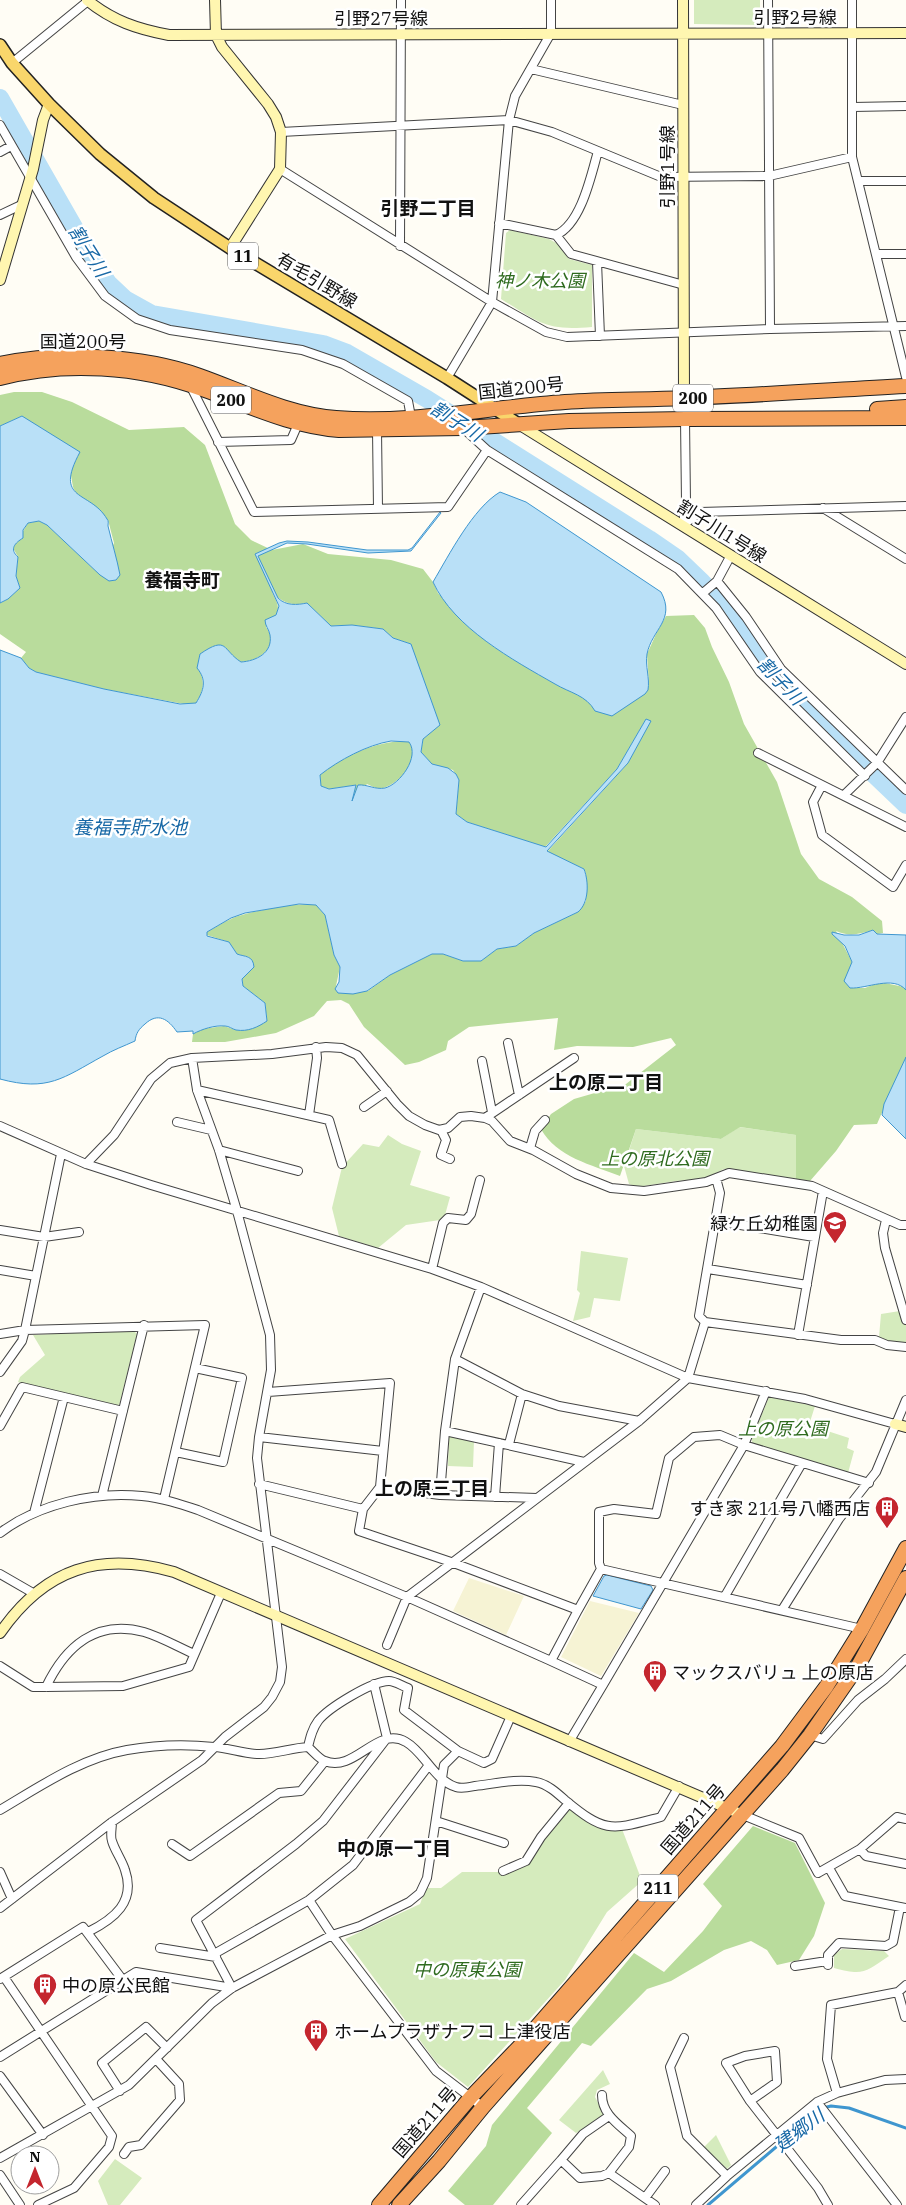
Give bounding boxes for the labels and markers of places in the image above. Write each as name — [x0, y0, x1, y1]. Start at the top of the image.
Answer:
school or university icon: 緑ケ丘幼稚園 — [822, 1210, 848, 1244]
place label: 緑ケ丘幼稚園 — [710, 1212, 818, 1235]
building icon: すき家 211号八幡西店 — [874, 1495, 900, 1529]
place label: すき家 211号八幡西店 — [689, 1497, 870, 1520]
building icon: マックスバリュ 上の原店 — [642, 1659, 668, 1693]
place label: マックスバリュ 上の原店 — [672, 1661, 874, 1684]
building icon: 中の原公民館 — [32, 1972, 58, 2006]
place label: 中の原公民館 — [62, 1974, 170, 1997]
building icon: ホームプラザナフコ 上津役店 — [303, 2018, 329, 2052]
place label: ホームプラザナフコ 上津役店 — [334, 2020, 571, 2043]

